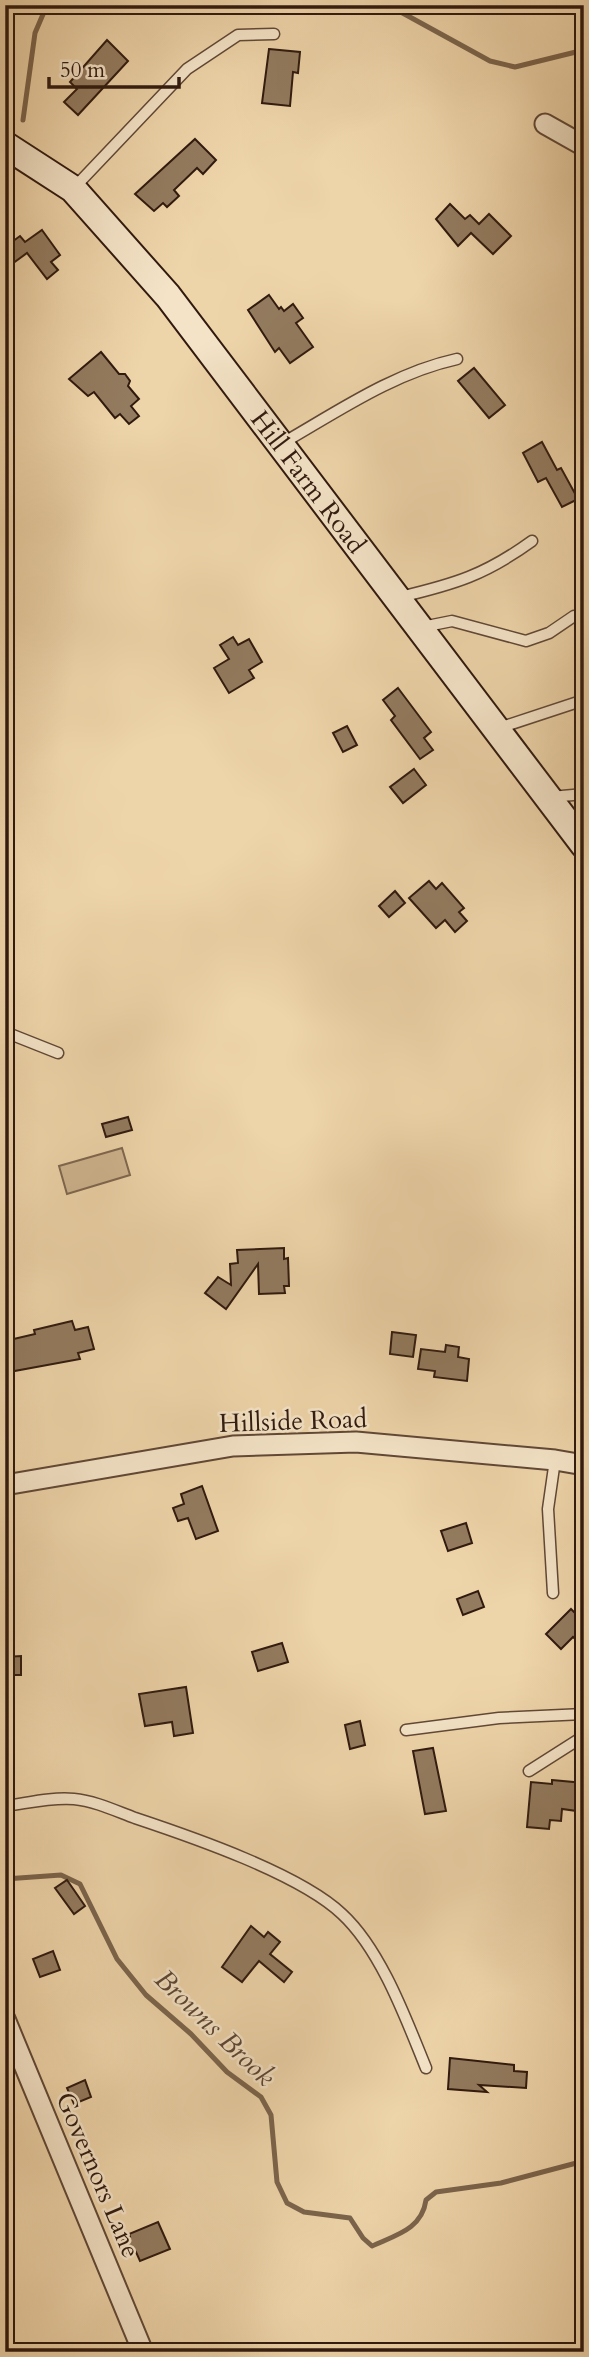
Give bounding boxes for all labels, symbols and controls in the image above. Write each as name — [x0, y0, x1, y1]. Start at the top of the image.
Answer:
scale bar — [49, 46, 178, 90]
text: 50 m — [60, 56, 105, 85]
street label: Hill Farm Road — [243, 403, 374, 560]
street label: Hillside Road — [218, 1401, 368, 1441]
water label: Browns Brook — [146, 1961, 284, 2095]
street label: Governors Lane — [47, 2087, 149, 2263]

